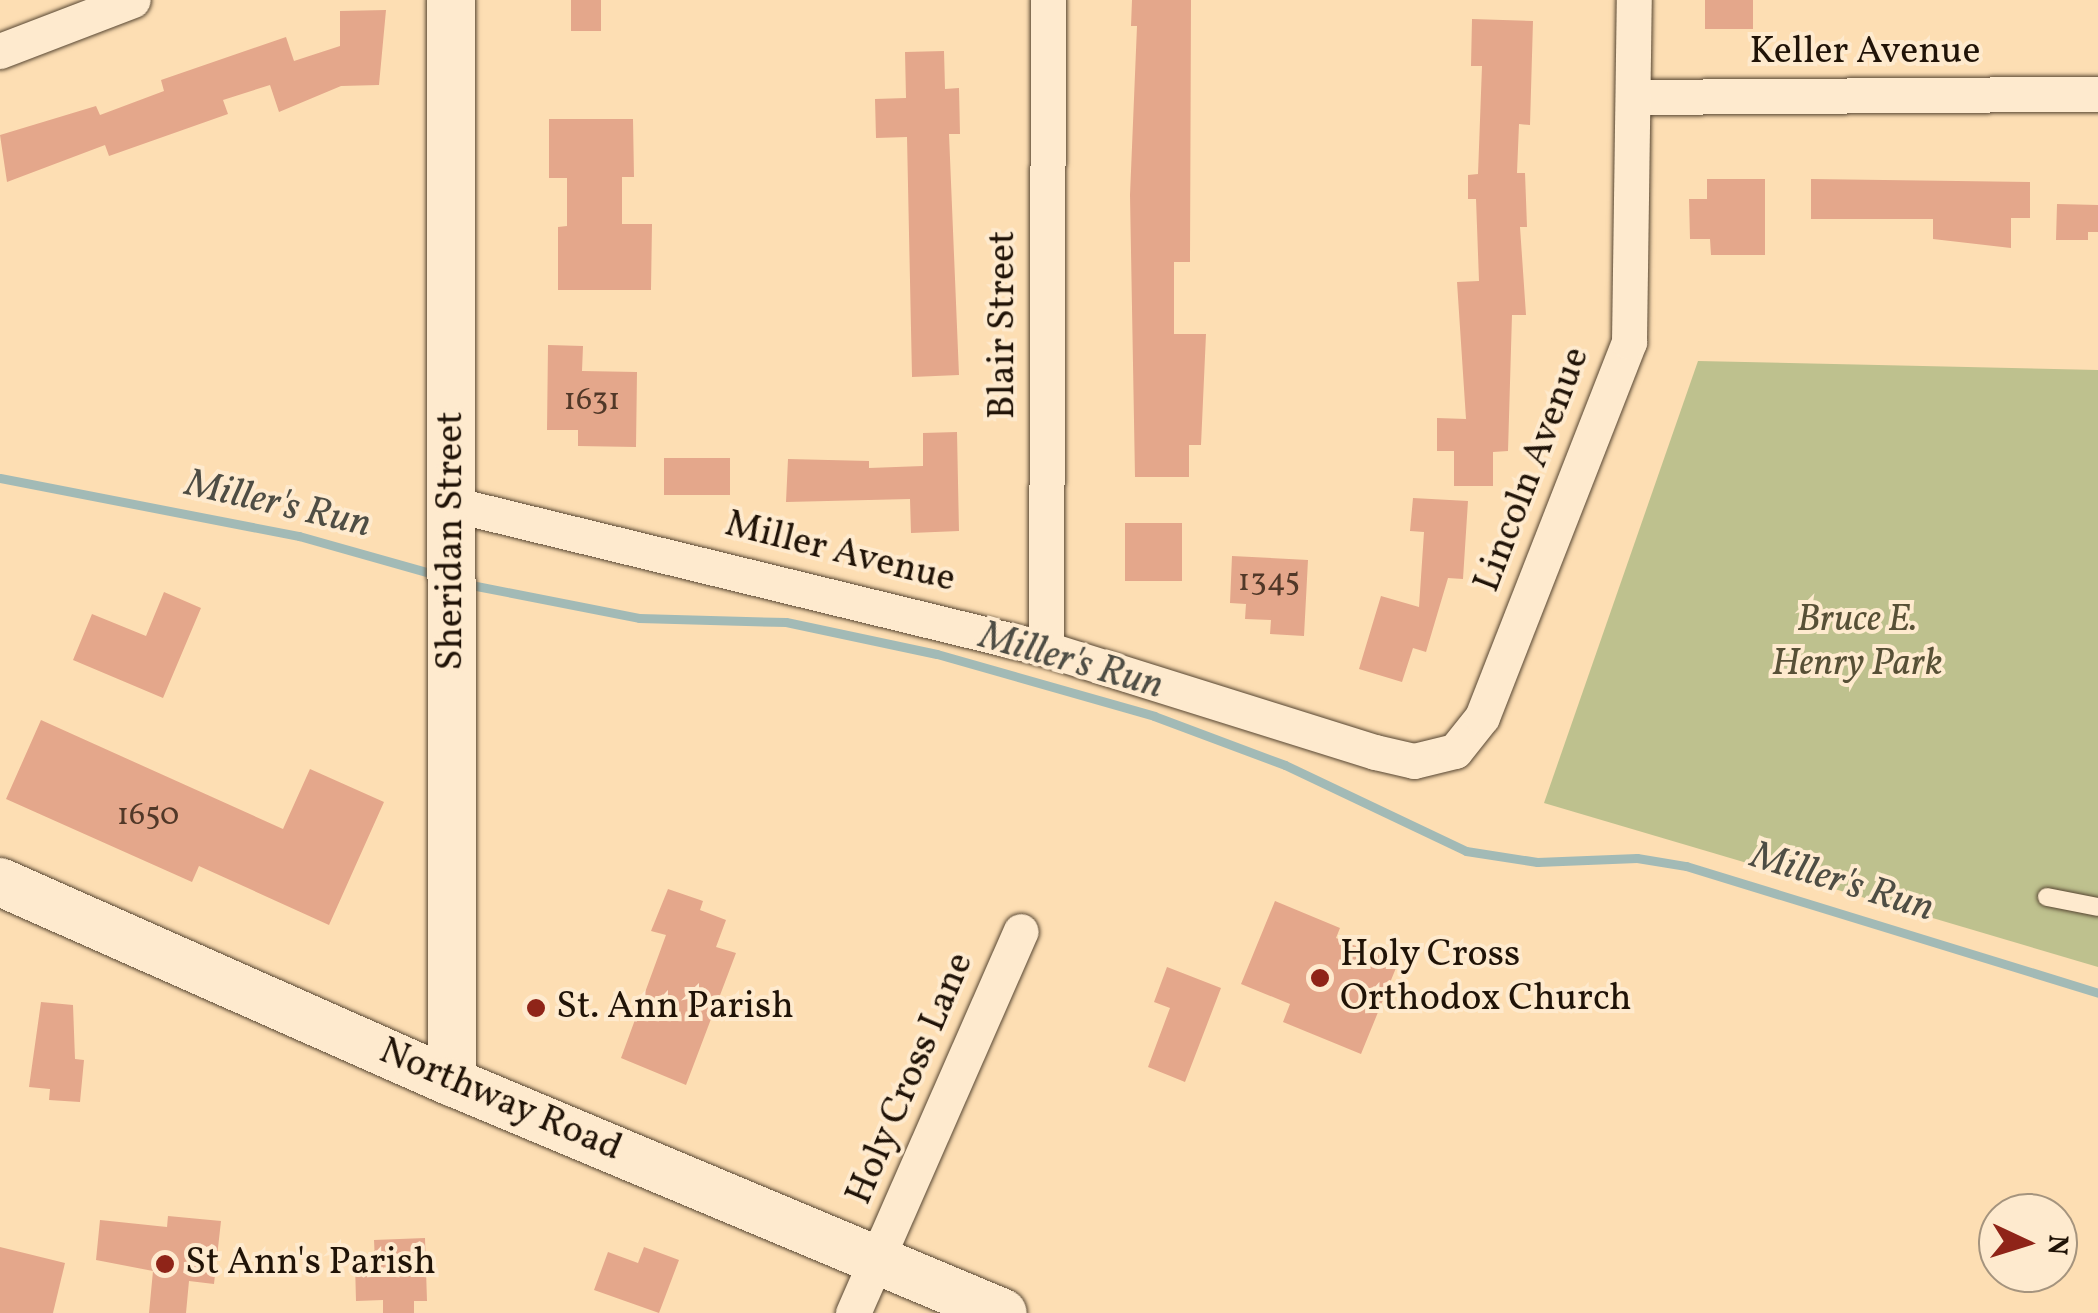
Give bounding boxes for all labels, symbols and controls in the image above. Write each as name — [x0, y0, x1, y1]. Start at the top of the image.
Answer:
street label: Keller Avenue — [1750, 30, 1980, 76]
street label: Blair Street — [981, 231, 1027, 419]
street label: Lincoln Avenue — [1465, 341, 1601, 599]
house number: 1631 — [563, 382, 621, 420]
street label: Sheridan Street — [429, 411, 475, 671]
water label: Miller's Run — [181, 460, 375, 550]
street label: Miller Avenue — [720, 502, 960, 604]
house number: 1345 — [1238, 563, 1300, 601]
park label: Bruce E. Henry Park — [1771, 598, 1943, 688]
water label: Miller's Run — [974, 613, 1168, 711]
house number: 1650 — [117, 797, 179, 835]
water label: Miller's Run — [1745, 832, 1939, 934]
place label: Holy Cross Orthodox Church — [1340, 933, 1632, 1022]
street label: Holy Cross Lane — [837, 946, 985, 1212]
marker: Holy Cross Orthodox Church — [1309, 967, 1331, 989]
place label: St. Ann Parish — [556, 985, 794, 1031]
marker: St. Ann Parish — [525, 997, 547, 1019]
street label: Northway Road — [371, 1029, 629, 1173]
north arrow — [1978, 1193, 2078, 1293]
text: N — [2036, 1233, 2077, 1256]
place label: St Ann's Parish — [185, 1241, 436, 1287]
marker: St Ann's Parish — [154, 1253, 176, 1275]

